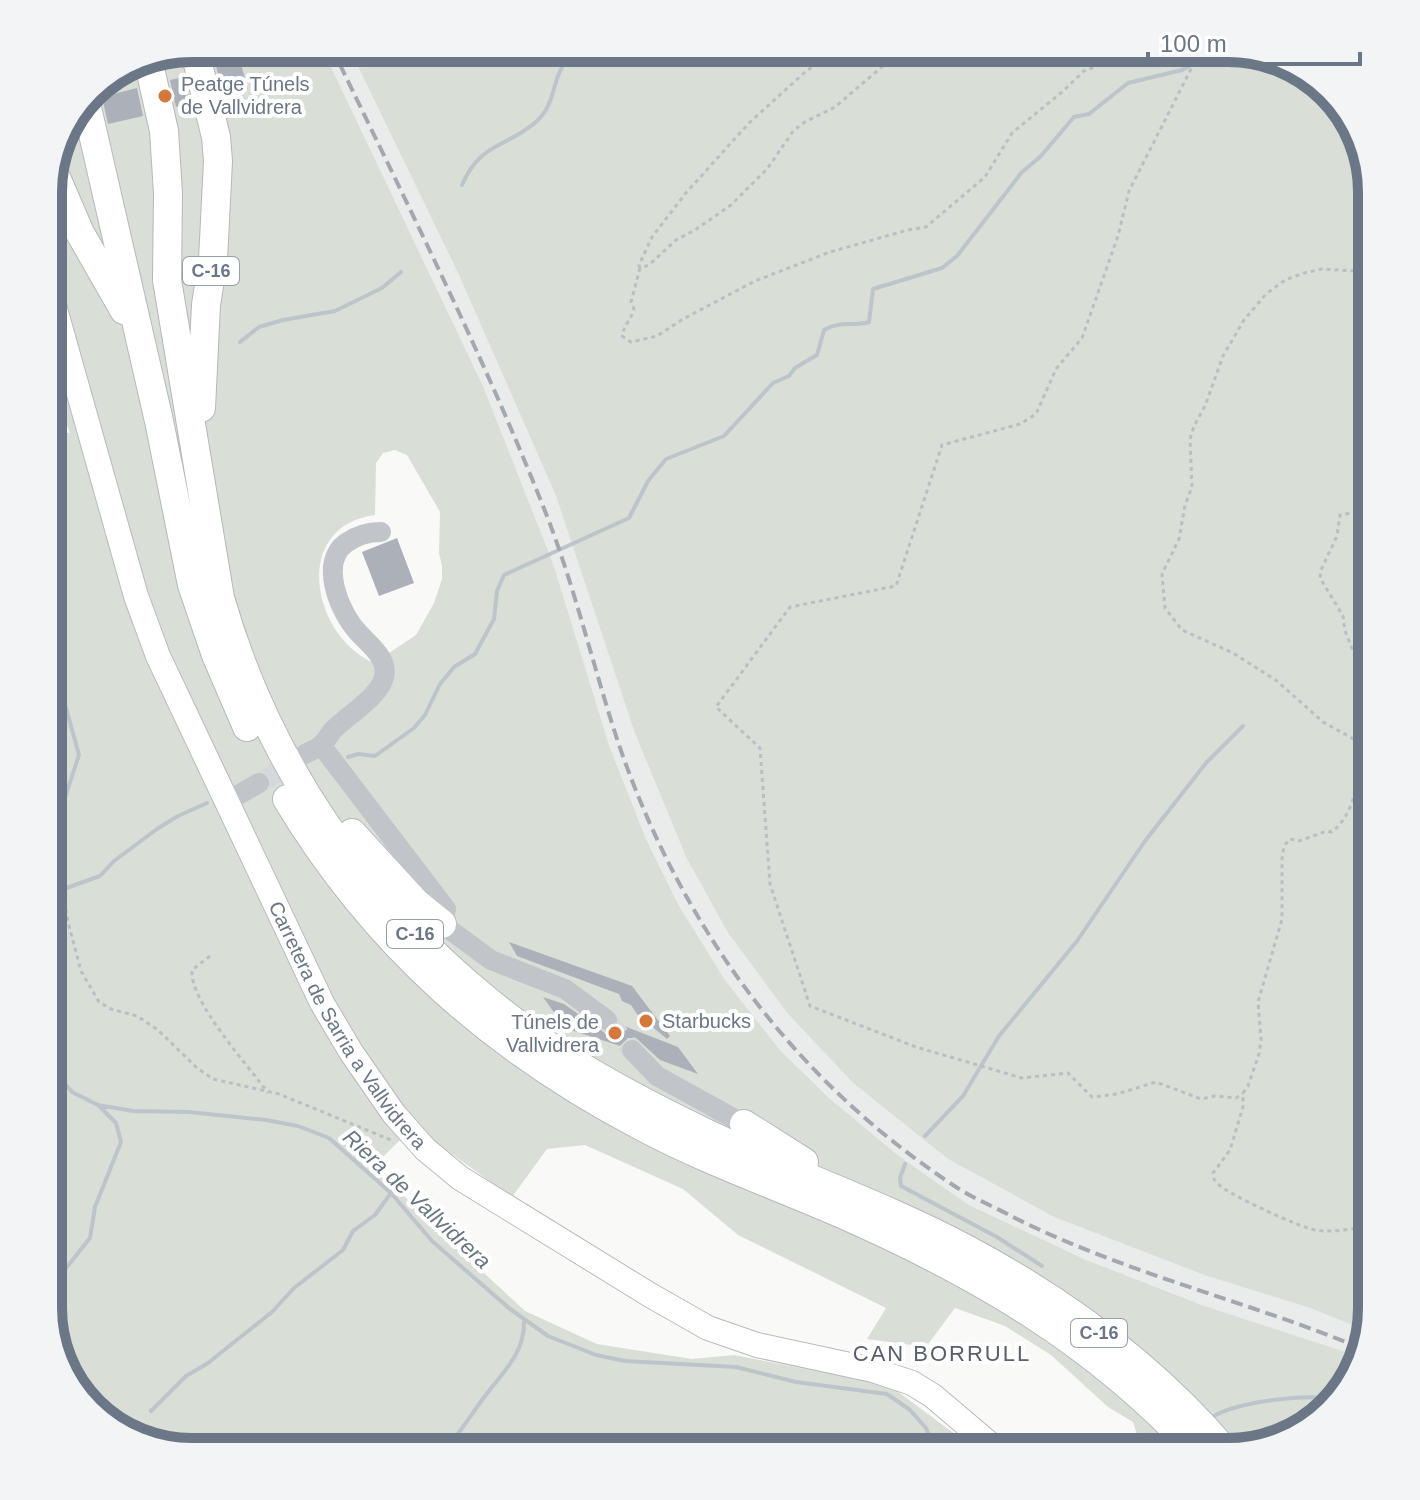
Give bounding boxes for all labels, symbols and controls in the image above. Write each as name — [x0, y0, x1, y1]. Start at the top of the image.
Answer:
scale bar — [1148, 16, 1360, 66]
text: 100 m — [1160, 30, 1227, 57]
place label: Peatge Túnels de Vallvidrera — [181, 73, 310, 118]
marker: Peatge Túnels de Vallvidrera — [156, 87, 174, 105]
road number: C-16 — [183, 257, 239, 285]
street label: Carretera de Sarria a Vallvidrera — [265, 898, 431, 1154]
road number: C-16 — [387, 920, 443, 948]
place label: Starbucks — [662, 1010, 751, 1032]
place label: Túnels de Vallvidrera — [506, 1011, 600, 1056]
marker: Starbucks — [637, 1012, 655, 1030]
marker: Túnels de Vallvidrera — [606, 1024, 624, 1042]
water label: Riera de Vallvidrera — [338, 1124, 496, 1274]
road number: C-16 — [1071, 1319, 1127, 1347]
district label: CAN BORRULL — [853, 1341, 1031, 1366]

